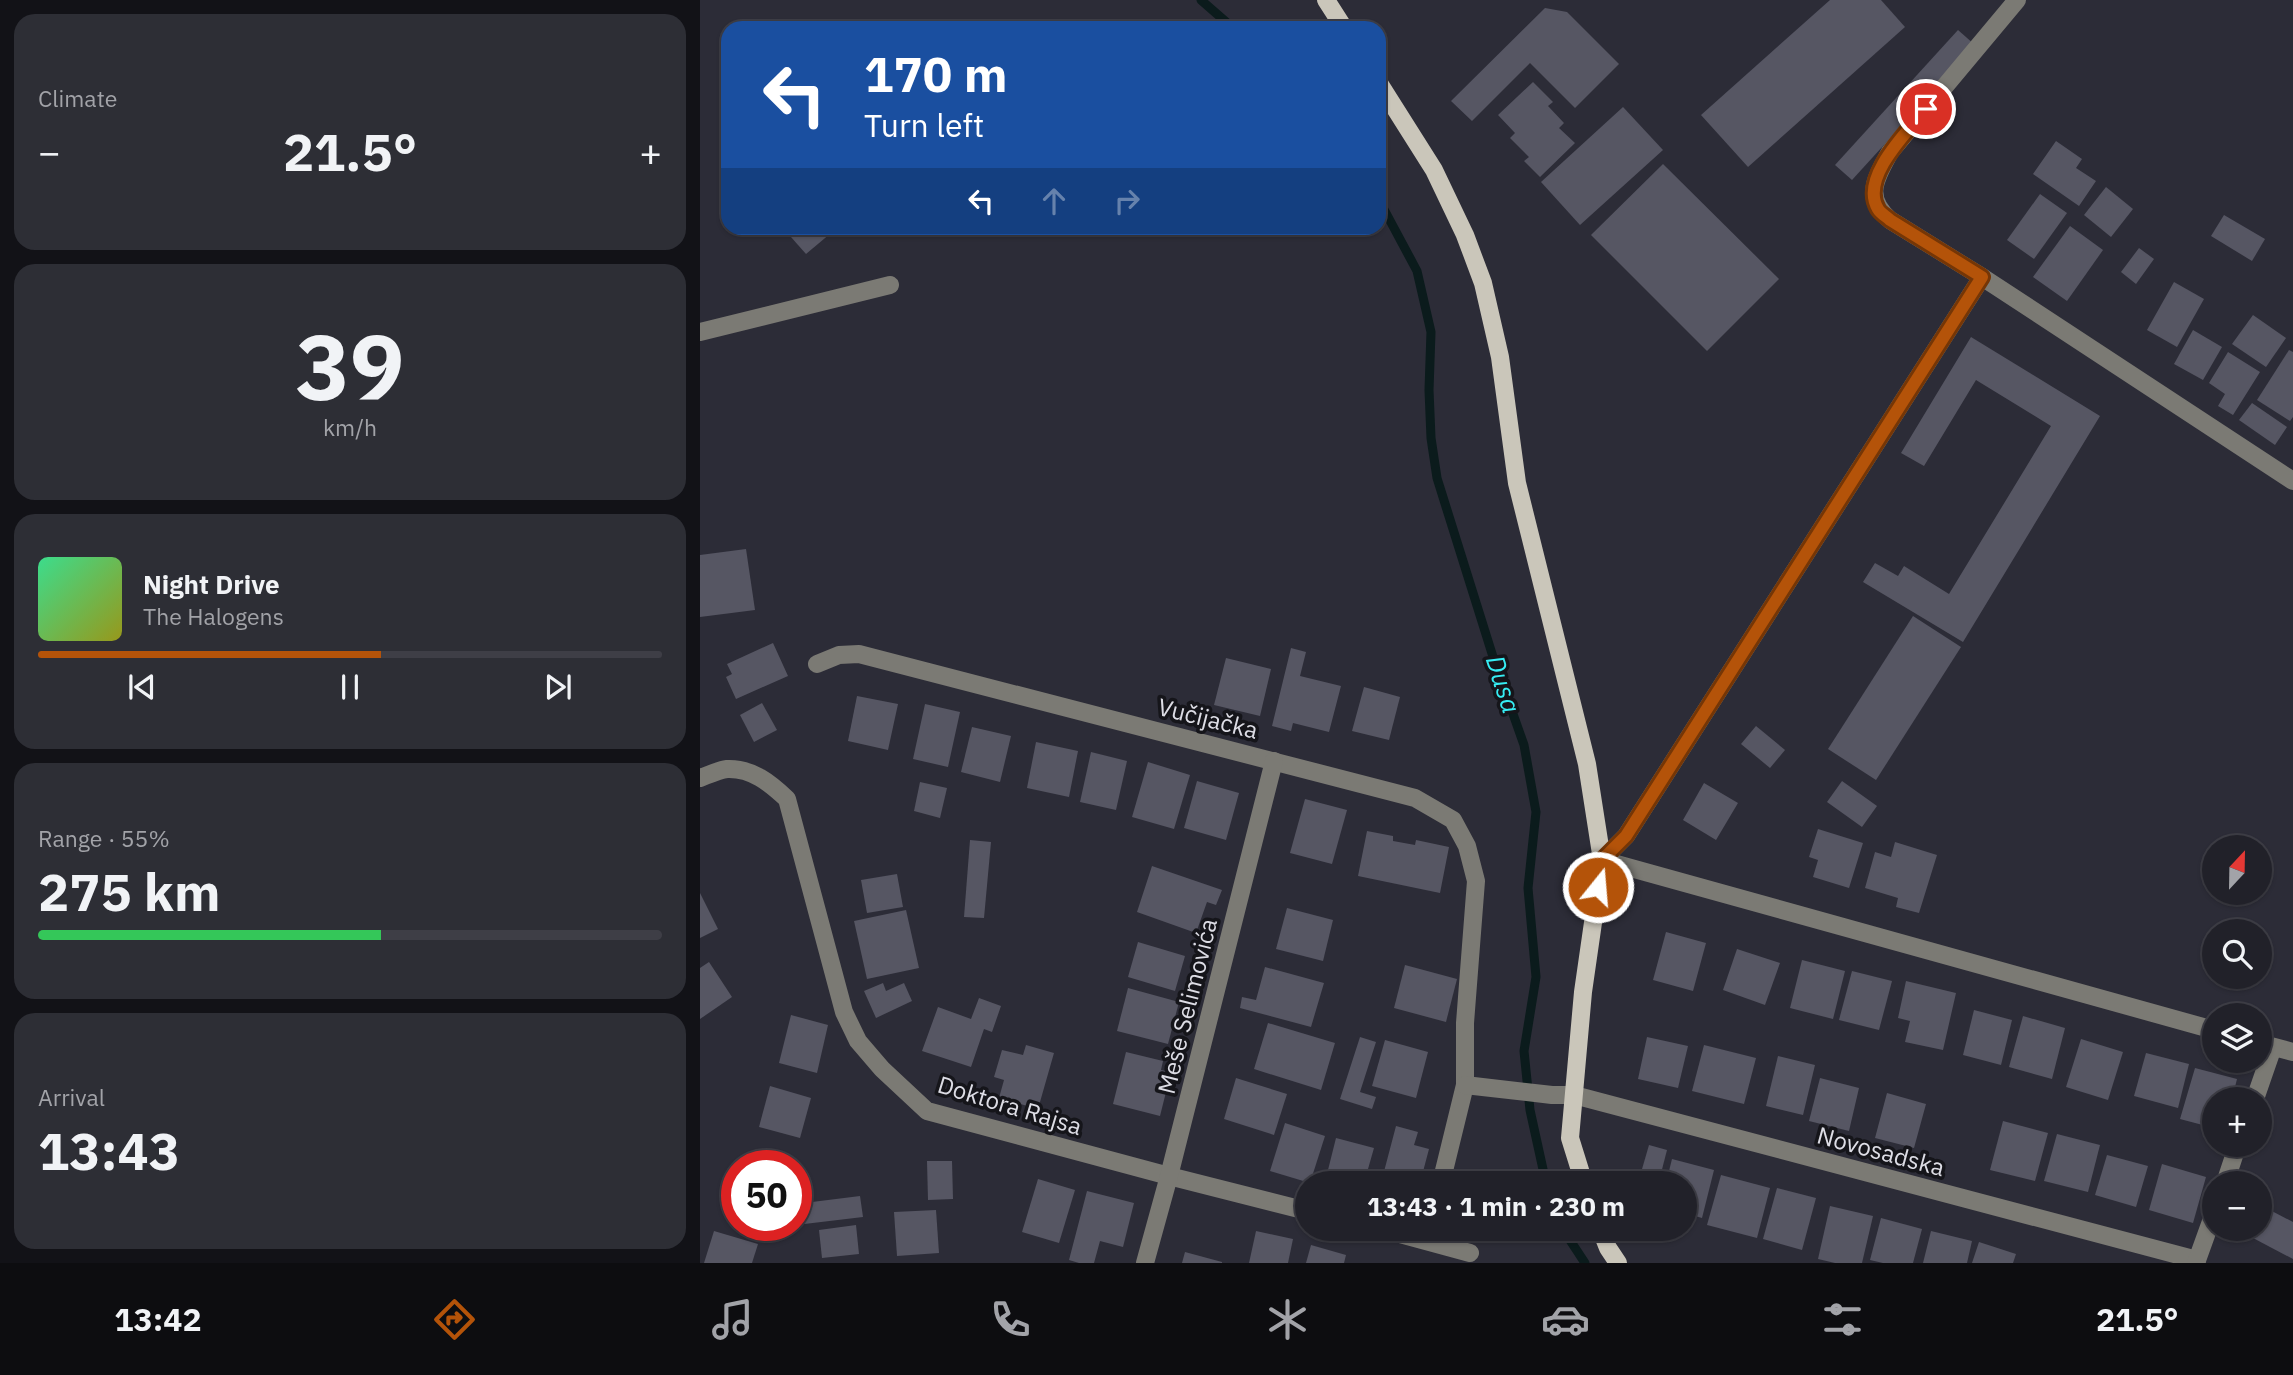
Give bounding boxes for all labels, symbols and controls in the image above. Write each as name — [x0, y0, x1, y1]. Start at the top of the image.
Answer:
text: 170 m — [864, 42, 1008, 105]
icon: left — [749, 49, 840, 140]
pin — [1896, 79, 1956, 139]
text: Climate — [38, 83, 117, 113]
icon: arrive — [1907, 90, 1945, 128]
text: Turn left — [864, 104, 984, 146]
text: 21.5° — [283, 118, 417, 185]
text: − — [38, 127, 61, 176]
text: + — [639, 127, 662, 176]
icon: left — [962, 182, 1000, 220]
icon: ahead — [1035, 182, 1073, 220]
icon: right — [1108, 182, 1146, 220]
text: 39 — [295, 307, 405, 425]
text: km/h — [323, 412, 377, 442]
text: Night Drive — [143, 567, 280, 601]
text: The Halogens — [143, 601, 284, 631]
water label: Dusa — [1479, 651, 1529, 717]
icon: previous — [123, 668, 161, 706]
icon: pause — [331, 668, 369, 706]
icon: next — [539, 668, 577, 706]
street label: Vučijačka — [1155, 690, 1262, 746]
text: Range · 55% — [38, 823, 170, 853]
north arrow — [2202, 835, 2272, 905]
map controls — [2202, 835, 2272, 1241]
position arrow — [1561, 850, 1635, 924]
text: 275 km — [38, 858, 220, 925]
street label: Meše Selimovića — [1150, 915, 1224, 1097]
button: search — [2202, 919, 2272, 989]
button: layers — [2202, 1003, 2272, 1073]
street label: Doktora Rajsa — [934, 1068, 1086, 1142]
text: Arrival — [38, 1082, 105, 1112]
button: + — [2202, 1087, 2272, 1157]
text: 13:43 — [38, 1117, 180, 1184]
street label: Novosadska — [1814, 1119, 1948, 1183]
speed limit sign: 50 — [721, 1150, 812, 1241]
button: − — [2202, 1171, 2272, 1241]
text: 13:43 · 1 min · 230 m — [1367, 1189, 1625, 1223]
icon: directions — [430, 1295, 479, 1344]
icon: music — [708, 1295, 757, 1344]
icon: phone — [986, 1295, 1035, 1344]
icon: climate — [1263, 1295, 1312, 1344]
icon: car — [1541, 1295, 1590, 1344]
icon: filters — [1818, 1295, 1867, 1344]
text: 13:42 — [114, 1298, 202, 1340]
text: 21.5° — [2096, 1298, 2179, 1340]

